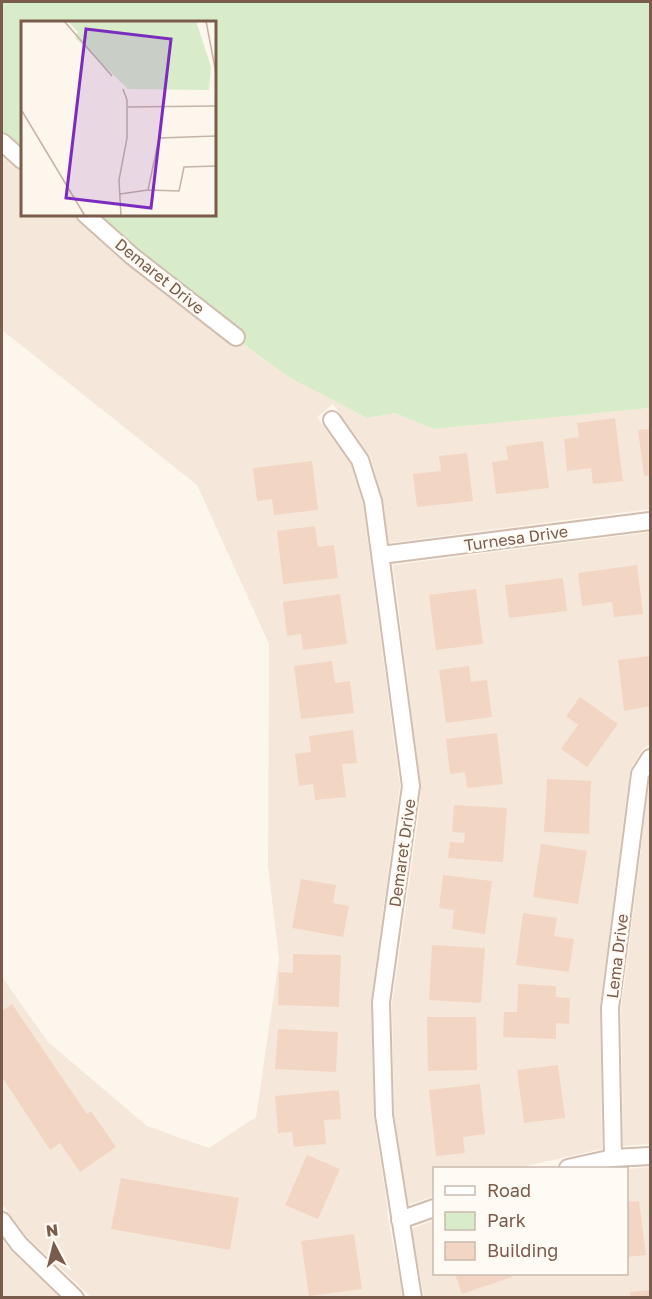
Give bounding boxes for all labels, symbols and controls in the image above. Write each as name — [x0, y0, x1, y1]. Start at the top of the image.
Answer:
inset map — [21, 21, 216, 216]
street label: Demaret Drive — [111, 234, 209, 318]
street label: Turnesa Drive — [463, 521, 569, 555]
street label: Demaret Drive — [385, 798, 419, 908]
street label: Lema Drive — [602, 913, 632, 999]
legend — [433, 1167, 628, 1275]
text: Road — [487, 1179, 531, 1201]
text: Park — [487, 1209, 526, 1231]
north arrow — [24, 1215, 84, 1275]
text: N — [45, 1219, 59, 1241]
text: Building — [487, 1239, 558, 1261]

